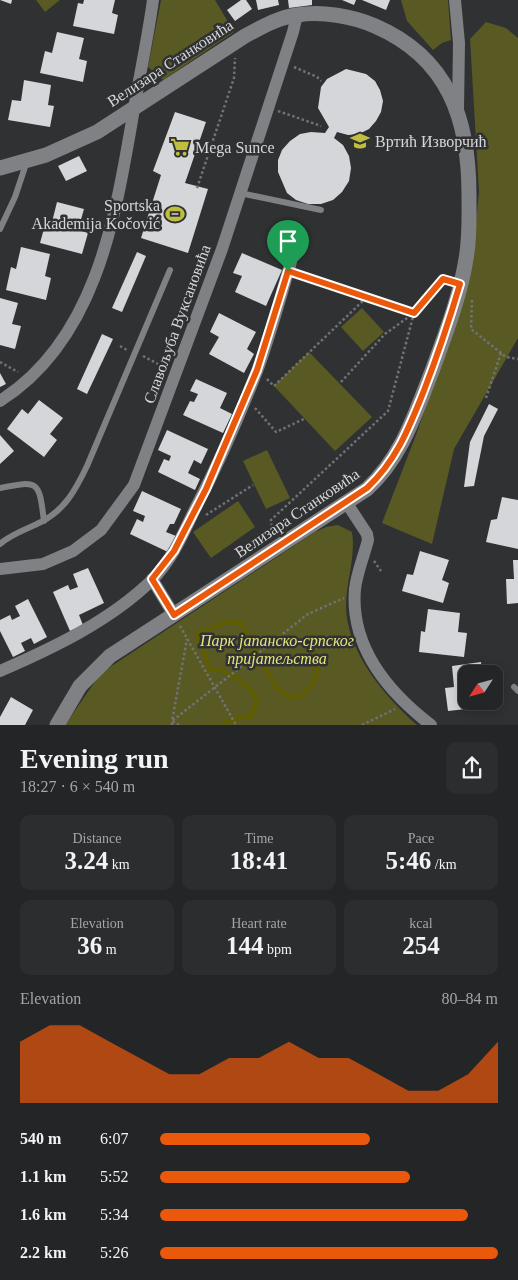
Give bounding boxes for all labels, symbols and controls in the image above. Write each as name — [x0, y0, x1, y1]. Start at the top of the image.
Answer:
street label: Велизара Станковића — [104, 16, 237, 111]
school or university icon: Вртић Изворчић — [349, 130, 371, 152]
place label: Вртић Изворчић — [375, 133, 487, 151]
supermarket icon: Mega Sunce — [169, 136, 191, 158]
place label: Mega Sunce — [195, 139, 275, 157]
place label: Sportska Akademija Kočović — [32, 197, 160, 233]
sports icon: Sportska Akademija Kočović — [164, 203, 186, 225]
pin — [267, 220, 309, 271]
icon: arrive — [274, 227, 302, 255]
street label: Славољуба Вуксановића — [140, 242, 215, 406]
street label: Велизара Станковића — [232, 465, 363, 562]
park label: Парк јапанско-српског пријатељства — [199, 632, 354, 668]
north arrow — [458, 665, 502, 710]
map controls — [458, 665, 503, 710]
button: share — [446, 742, 498, 794]
text: Evening run — [20, 743, 169, 774]
text: 18:27 · 6 × 540 m — [20, 778, 135, 795]
text: Distance — [73, 831, 121, 846]
text: Time — [244, 831, 274, 846]
text: Pace — [408, 831, 434, 846]
text: 3.24 — [64, 847, 108, 874]
text: 18:41 — [230, 847, 288, 874]
text: 5:46 — [385, 847, 431, 874]
text: km — [108, 857, 130, 872]
text: /km — [431, 857, 457, 872]
text: Elevation — [70, 916, 124, 931]
text: Heart rate — [231, 916, 287, 931]
text: kcal — [409, 916, 433, 931]
text: 36 — [77, 932, 102, 959]
text: 144 — [226, 932, 264, 959]
text: 254 — [402, 932, 440, 959]
text: m — [102, 942, 117, 957]
text: bpm — [264, 942, 292, 957]
text: Elevation — [20, 990, 81, 1007]
text: 80–84 m — [442, 990, 498, 1007]
text: 540 m — [20, 1130, 61, 1147]
text: 6:07 — [100, 1130, 128, 1147]
text: 1.1 km — [20, 1168, 66, 1185]
text: 5:52 — [100, 1168, 128, 1185]
text: 1.6 km — [20, 1206, 66, 1223]
text: 5:34 — [100, 1206, 128, 1223]
text: 2.2 km — [20, 1244, 66, 1261]
text: 5:26 — [100, 1244, 128, 1261]

